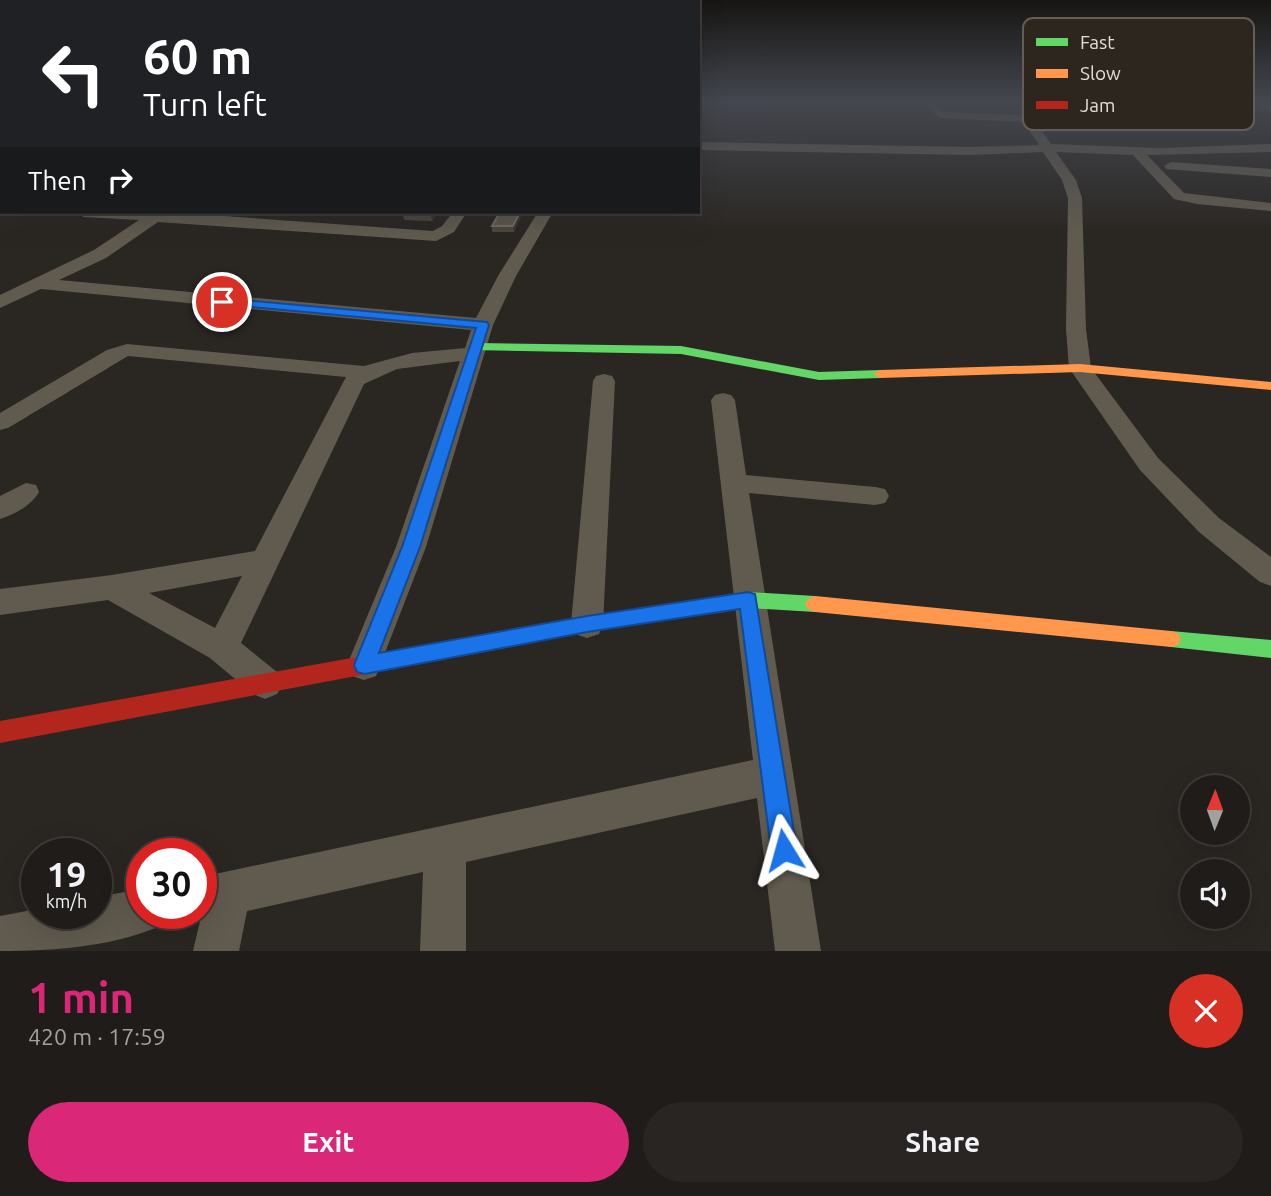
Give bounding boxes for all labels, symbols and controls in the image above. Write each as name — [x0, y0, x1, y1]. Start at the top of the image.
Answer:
legend — [1023, 18, 1254, 130]
icon: left — [28, 28, 119, 119]
text: 60 m — [143, 28, 252, 83]
text: Fast — [1080, 31, 1115, 53]
text: Slow — [1080, 62, 1121, 84]
text: Turn left — [143, 86, 267, 122]
text: Jam — [1080, 94, 1116, 116]
icon: right — [101, 161, 139, 199]
text: Then — [28, 166, 87, 195]
pin — [192, 272, 252, 332]
icon: arrive — [203, 283, 241, 321]
north arrow — [1180, 775, 1250, 845]
map controls — [1180, 775, 1250, 929]
position arrow — [747, 813, 821, 887]
speed limit sign: 30 — [126, 838, 217, 929]
text: 19 — [47, 854, 86, 894]
button: sound — [1180, 859, 1250, 929]
text: km/h — [46, 891, 87, 911]
text: 1 min — [28, 974, 134, 1021]
button: close — [1169, 974, 1243, 1048]
text: 420 m · 17:59 — [28, 1024, 166, 1049]
button: Exit — [28, 1102, 629, 1182]
button: Share — [643, 1102, 1243, 1182]

